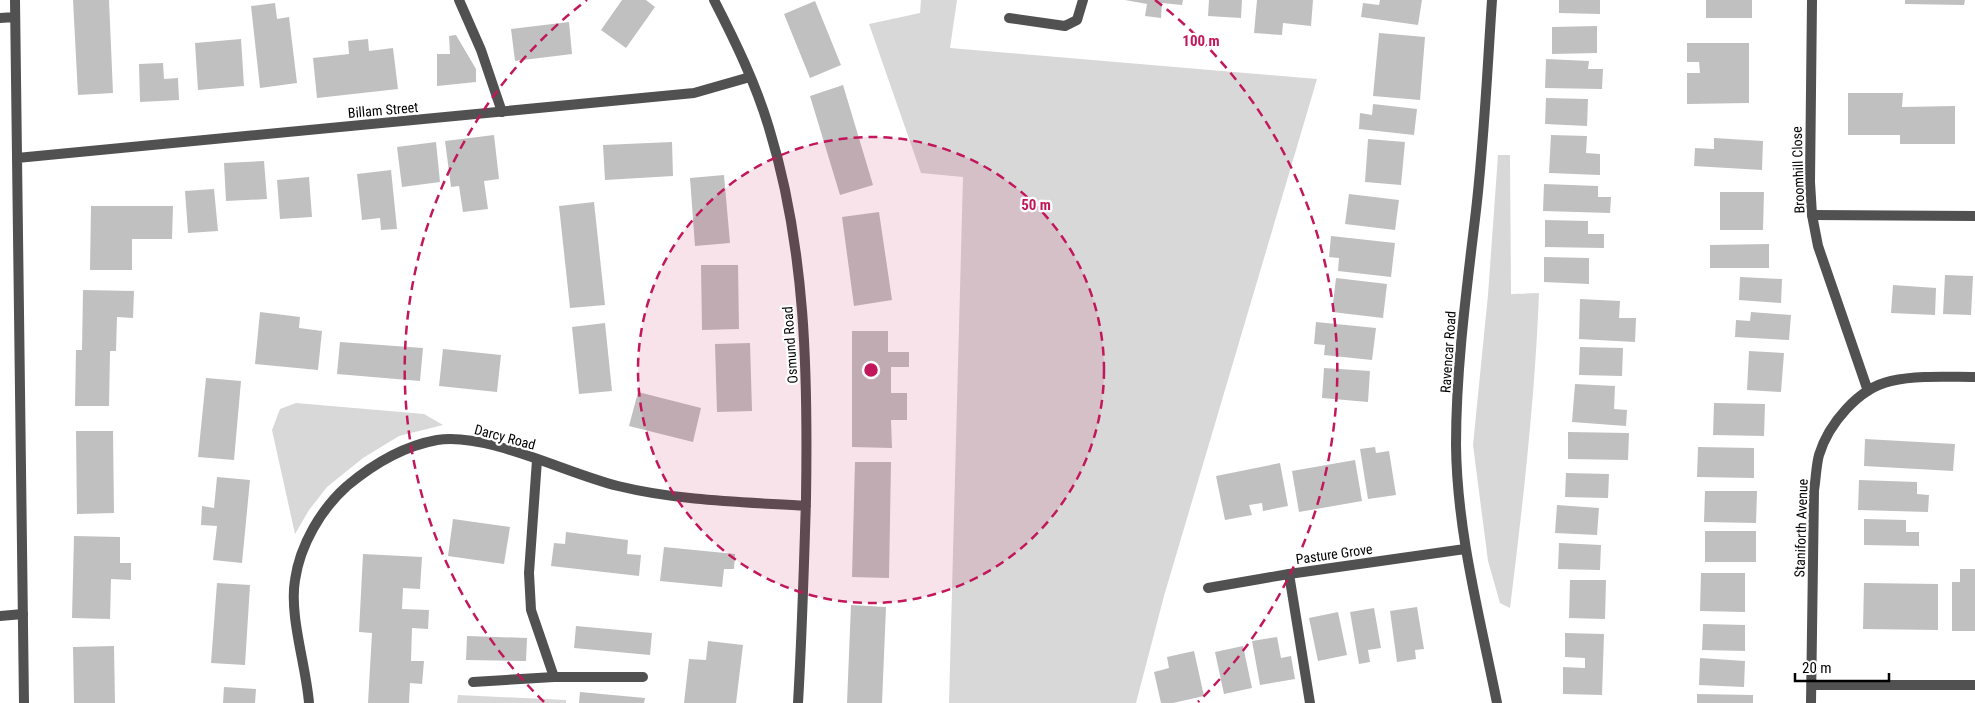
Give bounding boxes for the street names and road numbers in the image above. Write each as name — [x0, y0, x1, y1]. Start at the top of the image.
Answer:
street label: Billam Street — [347, 99, 419, 121]
street label: Broomhill Close — [1788, 126, 1808, 214]
street label: Osmund Road — [779, 306, 801, 384]
street label: Ravencar Road — [1437, 311, 1459, 393]
street label: Darcy Road — [473, 421, 537, 453]
street label: Staniforth Avenue — [1791, 478, 1811, 578]
street label: Pasture Grove — [1295, 541, 1374, 567]

